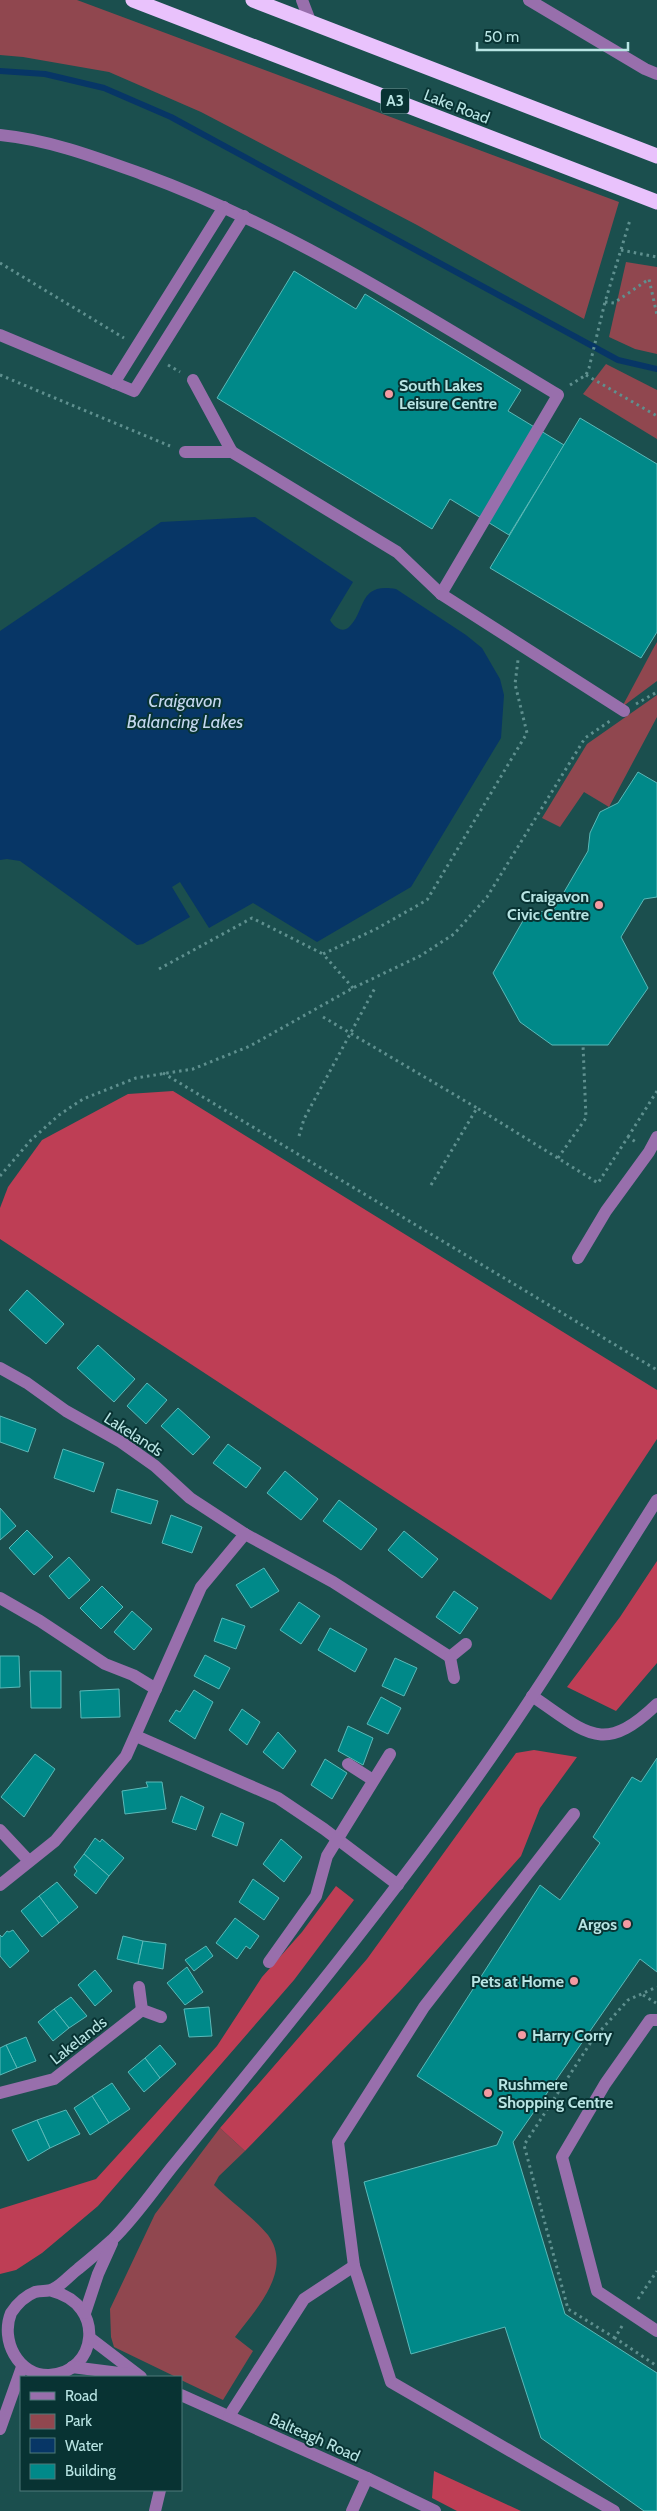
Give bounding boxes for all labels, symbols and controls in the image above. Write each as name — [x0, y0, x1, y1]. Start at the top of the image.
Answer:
scale bar — [477, 20, 628, 52]
text: 50 m — [484, 28, 519, 46]
street label: Lake Road — [421, 85, 492, 128]
road number: A3 — [381, 88, 409, 114]
place label: South Lakes Leisure Centre — [399, 376, 497, 413]
marker: South Lakes Leisure Centre — [383, 388, 395, 400]
water label: Craigavon Balancing Lakes — [127, 690, 243, 733]
place label: Craigavon Civic Centre — [507, 887, 589, 924]
marker: Craigavon Civic Centre — [593, 899, 605, 911]
street label: Lakelands — [101, 1408, 167, 1461]
place label: Argos — [578, 1915, 617, 1934]
marker: Argos — [621, 1918, 633, 1930]
place label: Pets at Home — [471, 1972, 564, 1991]
marker: Pets at Home — [568, 1975, 580, 1987]
street label: Lakelands — [46, 2012, 111, 2068]
place label: Harry Corry — [532, 2026, 613, 2045]
marker: Harry Corry — [516, 2029, 528, 2041]
place label: Rushmere Shopping Centre — [498, 2075, 613, 2112]
marker: Rushmere Shopping Centre — [482, 2087, 494, 2099]
legend — [20, 2376, 182, 2491]
text: Road — [65, 2387, 98, 2405]
street label: Balteagh Road — [267, 2409, 363, 2466]
text: Park — [65, 2412, 92, 2430]
text: Water — [65, 2437, 103, 2455]
text: Building — [65, 2462, 116, 2480]

